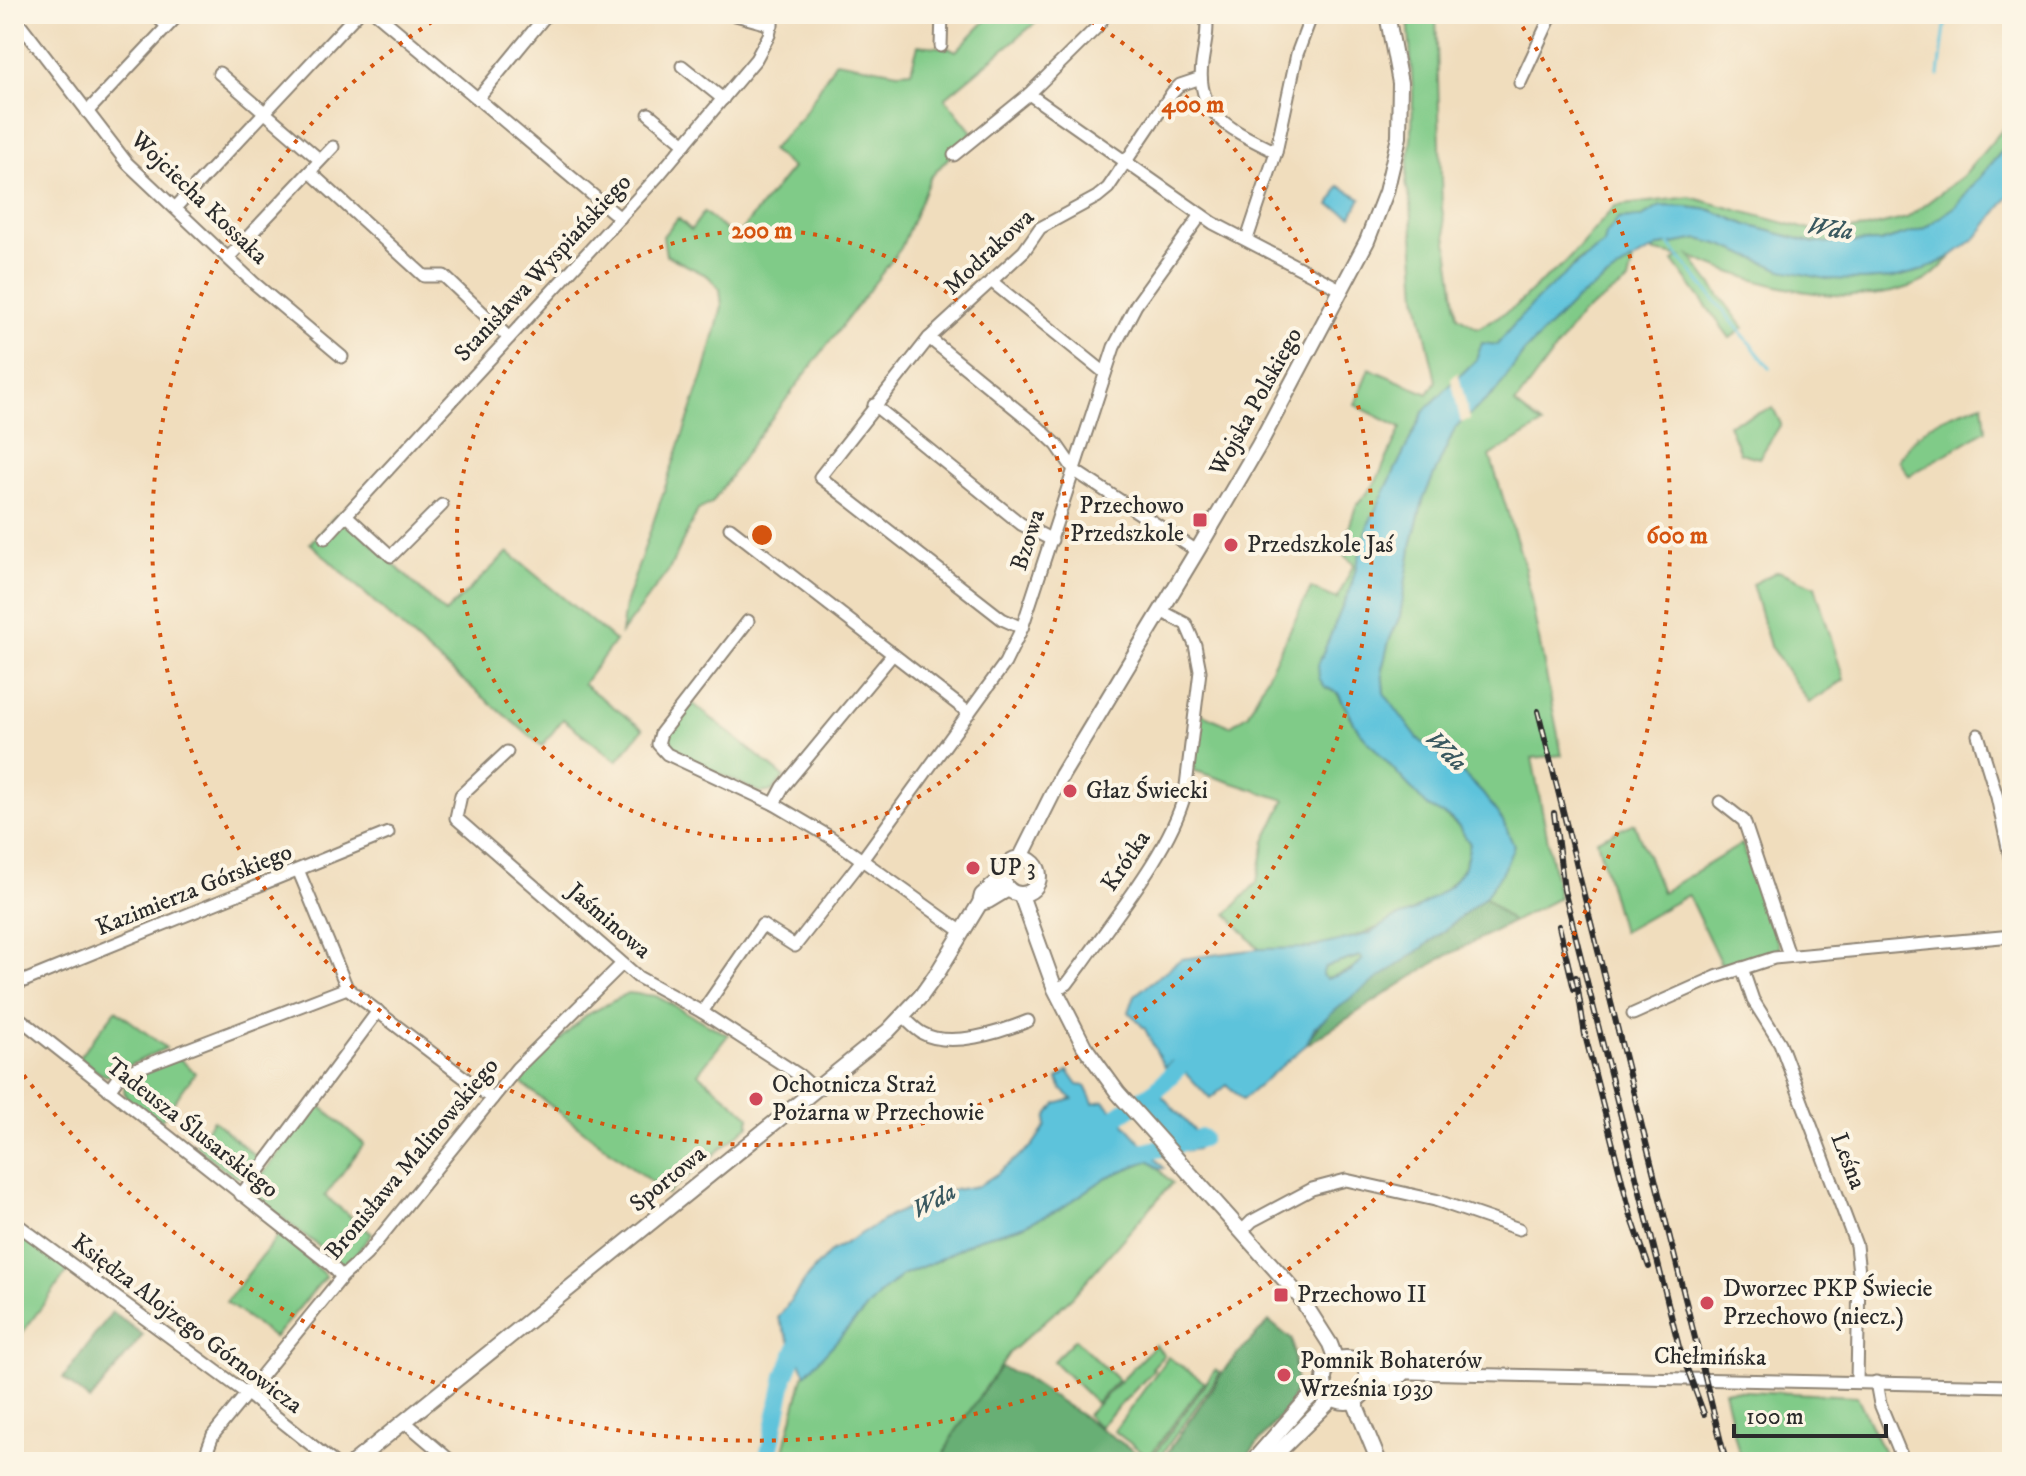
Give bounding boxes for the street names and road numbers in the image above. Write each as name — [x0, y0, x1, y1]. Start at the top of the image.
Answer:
street label: Wojciecha Kossaka — [123, 124, 275, 272]
street label: Stanisława Wyspiańskiego — [448, 168, 638, 368]
street label: Modrakowa — [937, 202, 1041, 302]
street label: Wojska Polskiego — [1202, 322, 1309, 482]
street label: Bzowa — [1004, 505, 1052, 574]
street label: Krótka — [1095, 824, 1158, 897]
street label: Kazimierza Górskiego — [91, 837, 297, 943]
street label: Jaśminowa — [559, 875, 658, 966]
street label: Tadeusza Ślusarskiego — [100, 1050, 285, 1205]
street label: Bronisława Malinowskiego — [319, 1052, 505, 1266]
street label: Leśna — [1824, 1129, 1873, 1194]
street label: Sportowa — [624, 1139, 713, 1219]
street label: Księdza Alojzego Górnowicza — [66, 1227, 309, 1421]
street label: Chełmińska — [1654, 1341, 1767, 1373]

